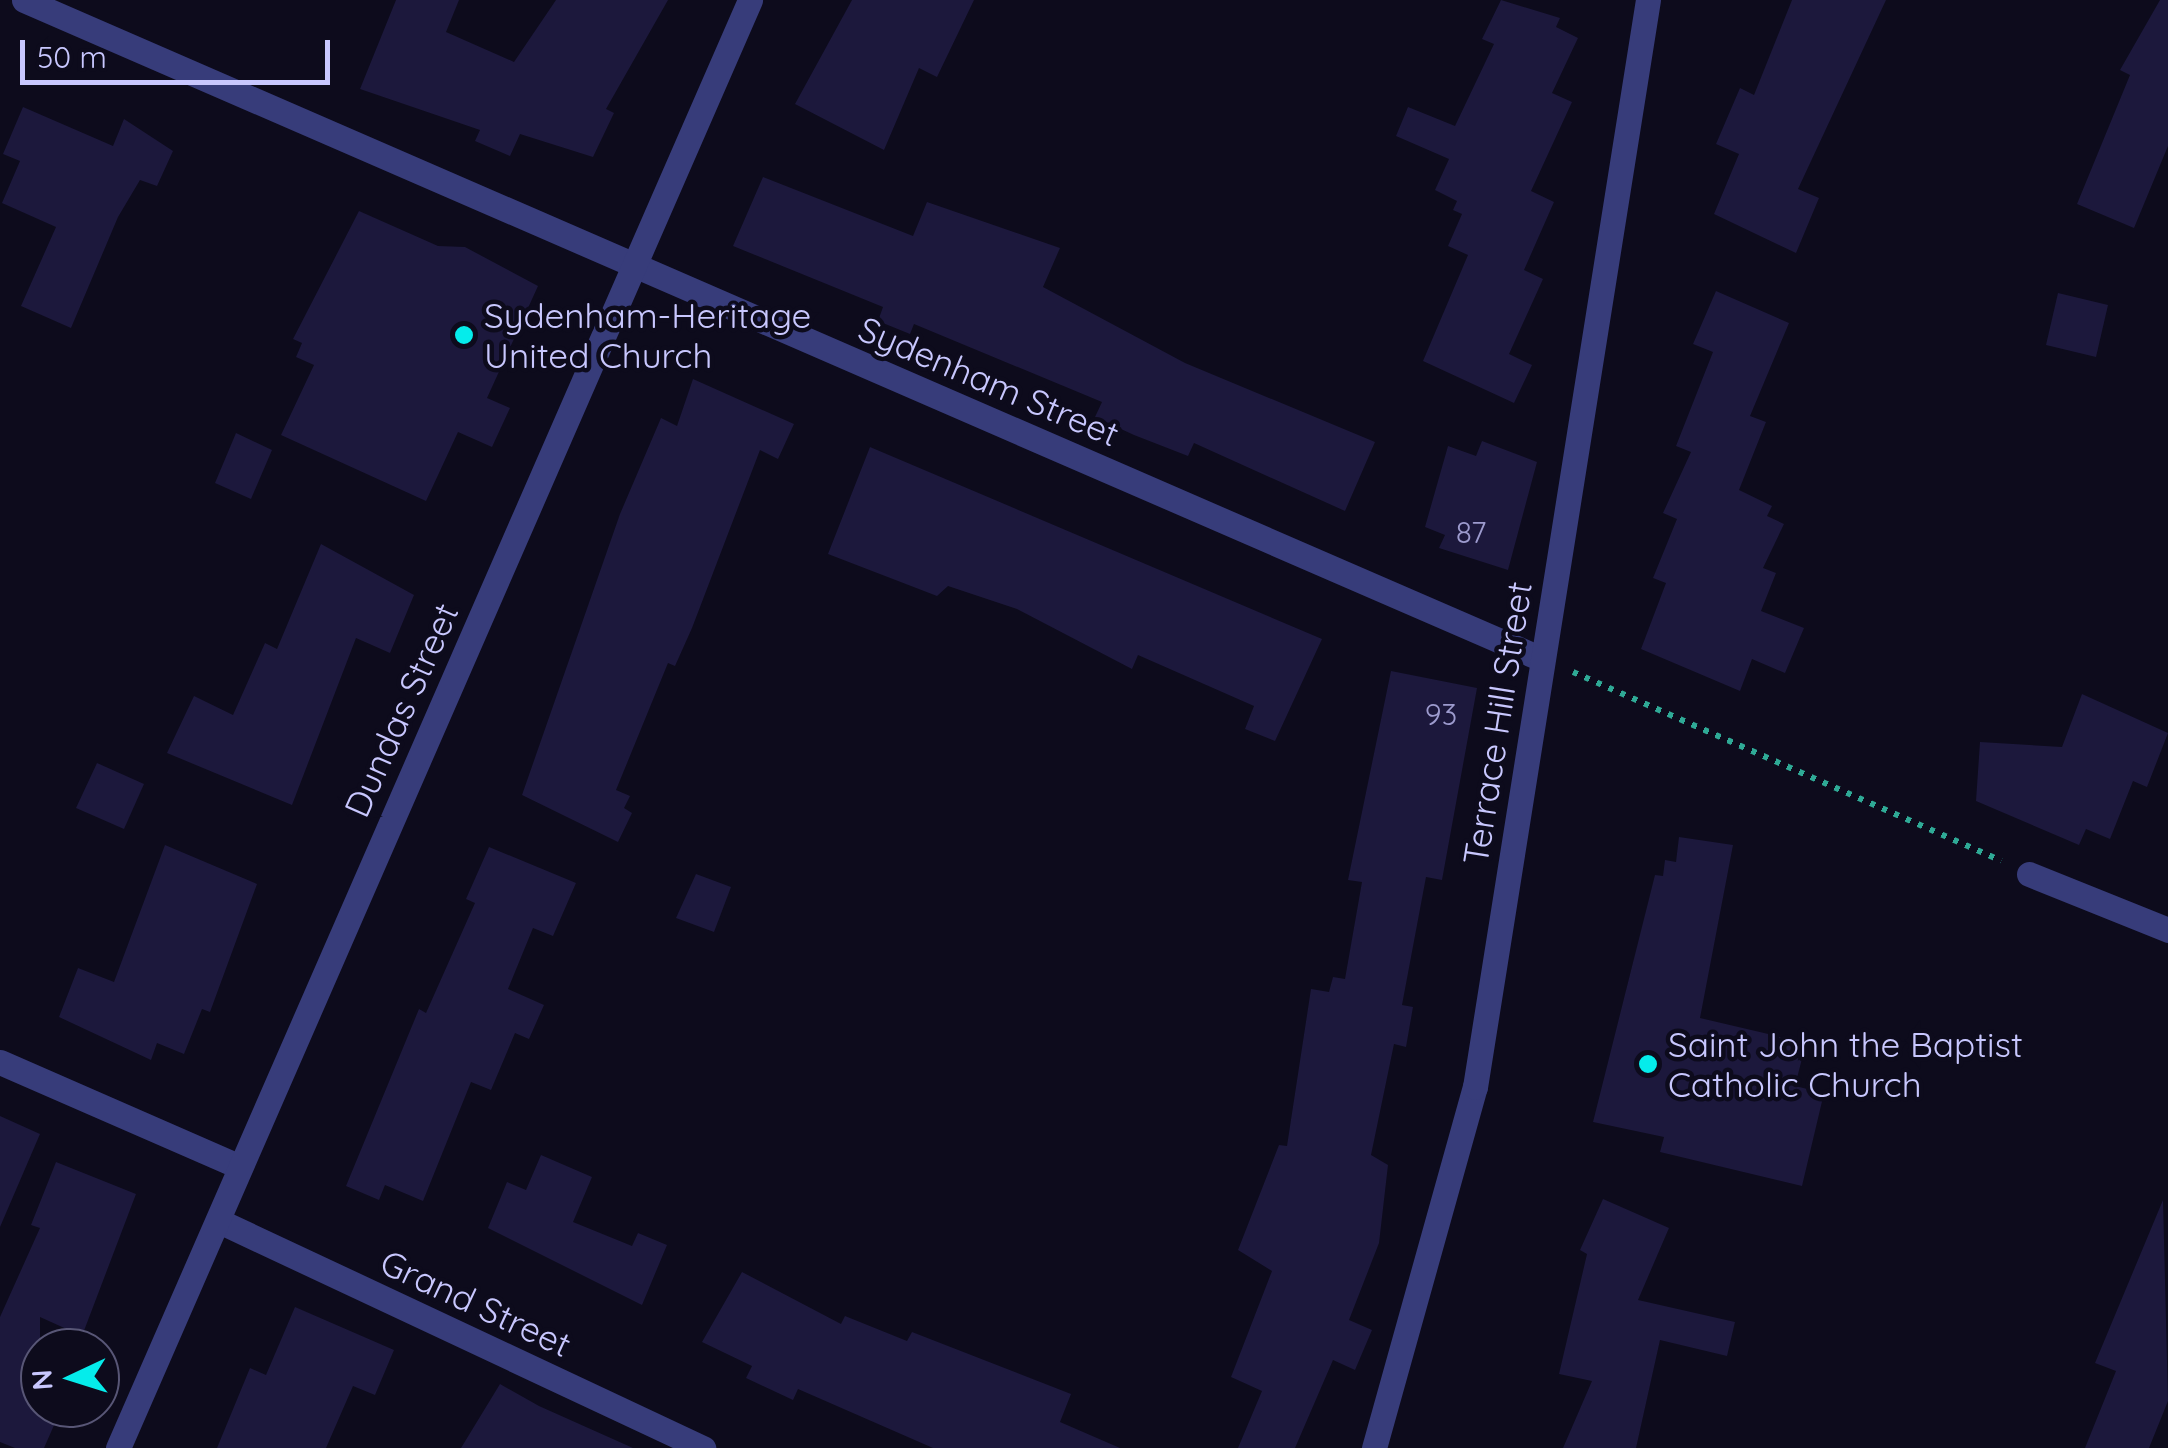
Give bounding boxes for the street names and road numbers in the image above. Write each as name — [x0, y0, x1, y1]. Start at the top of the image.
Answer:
street label: Sydenham Street — [852, 307, 1126, 455]
street label: Terrace Hill Street — [1454, 579, 1540, 867]
street label: Dundas Street — [335, 597, 467, 823]
street label: Grand Street — [374, 1241, 578, 1365]

